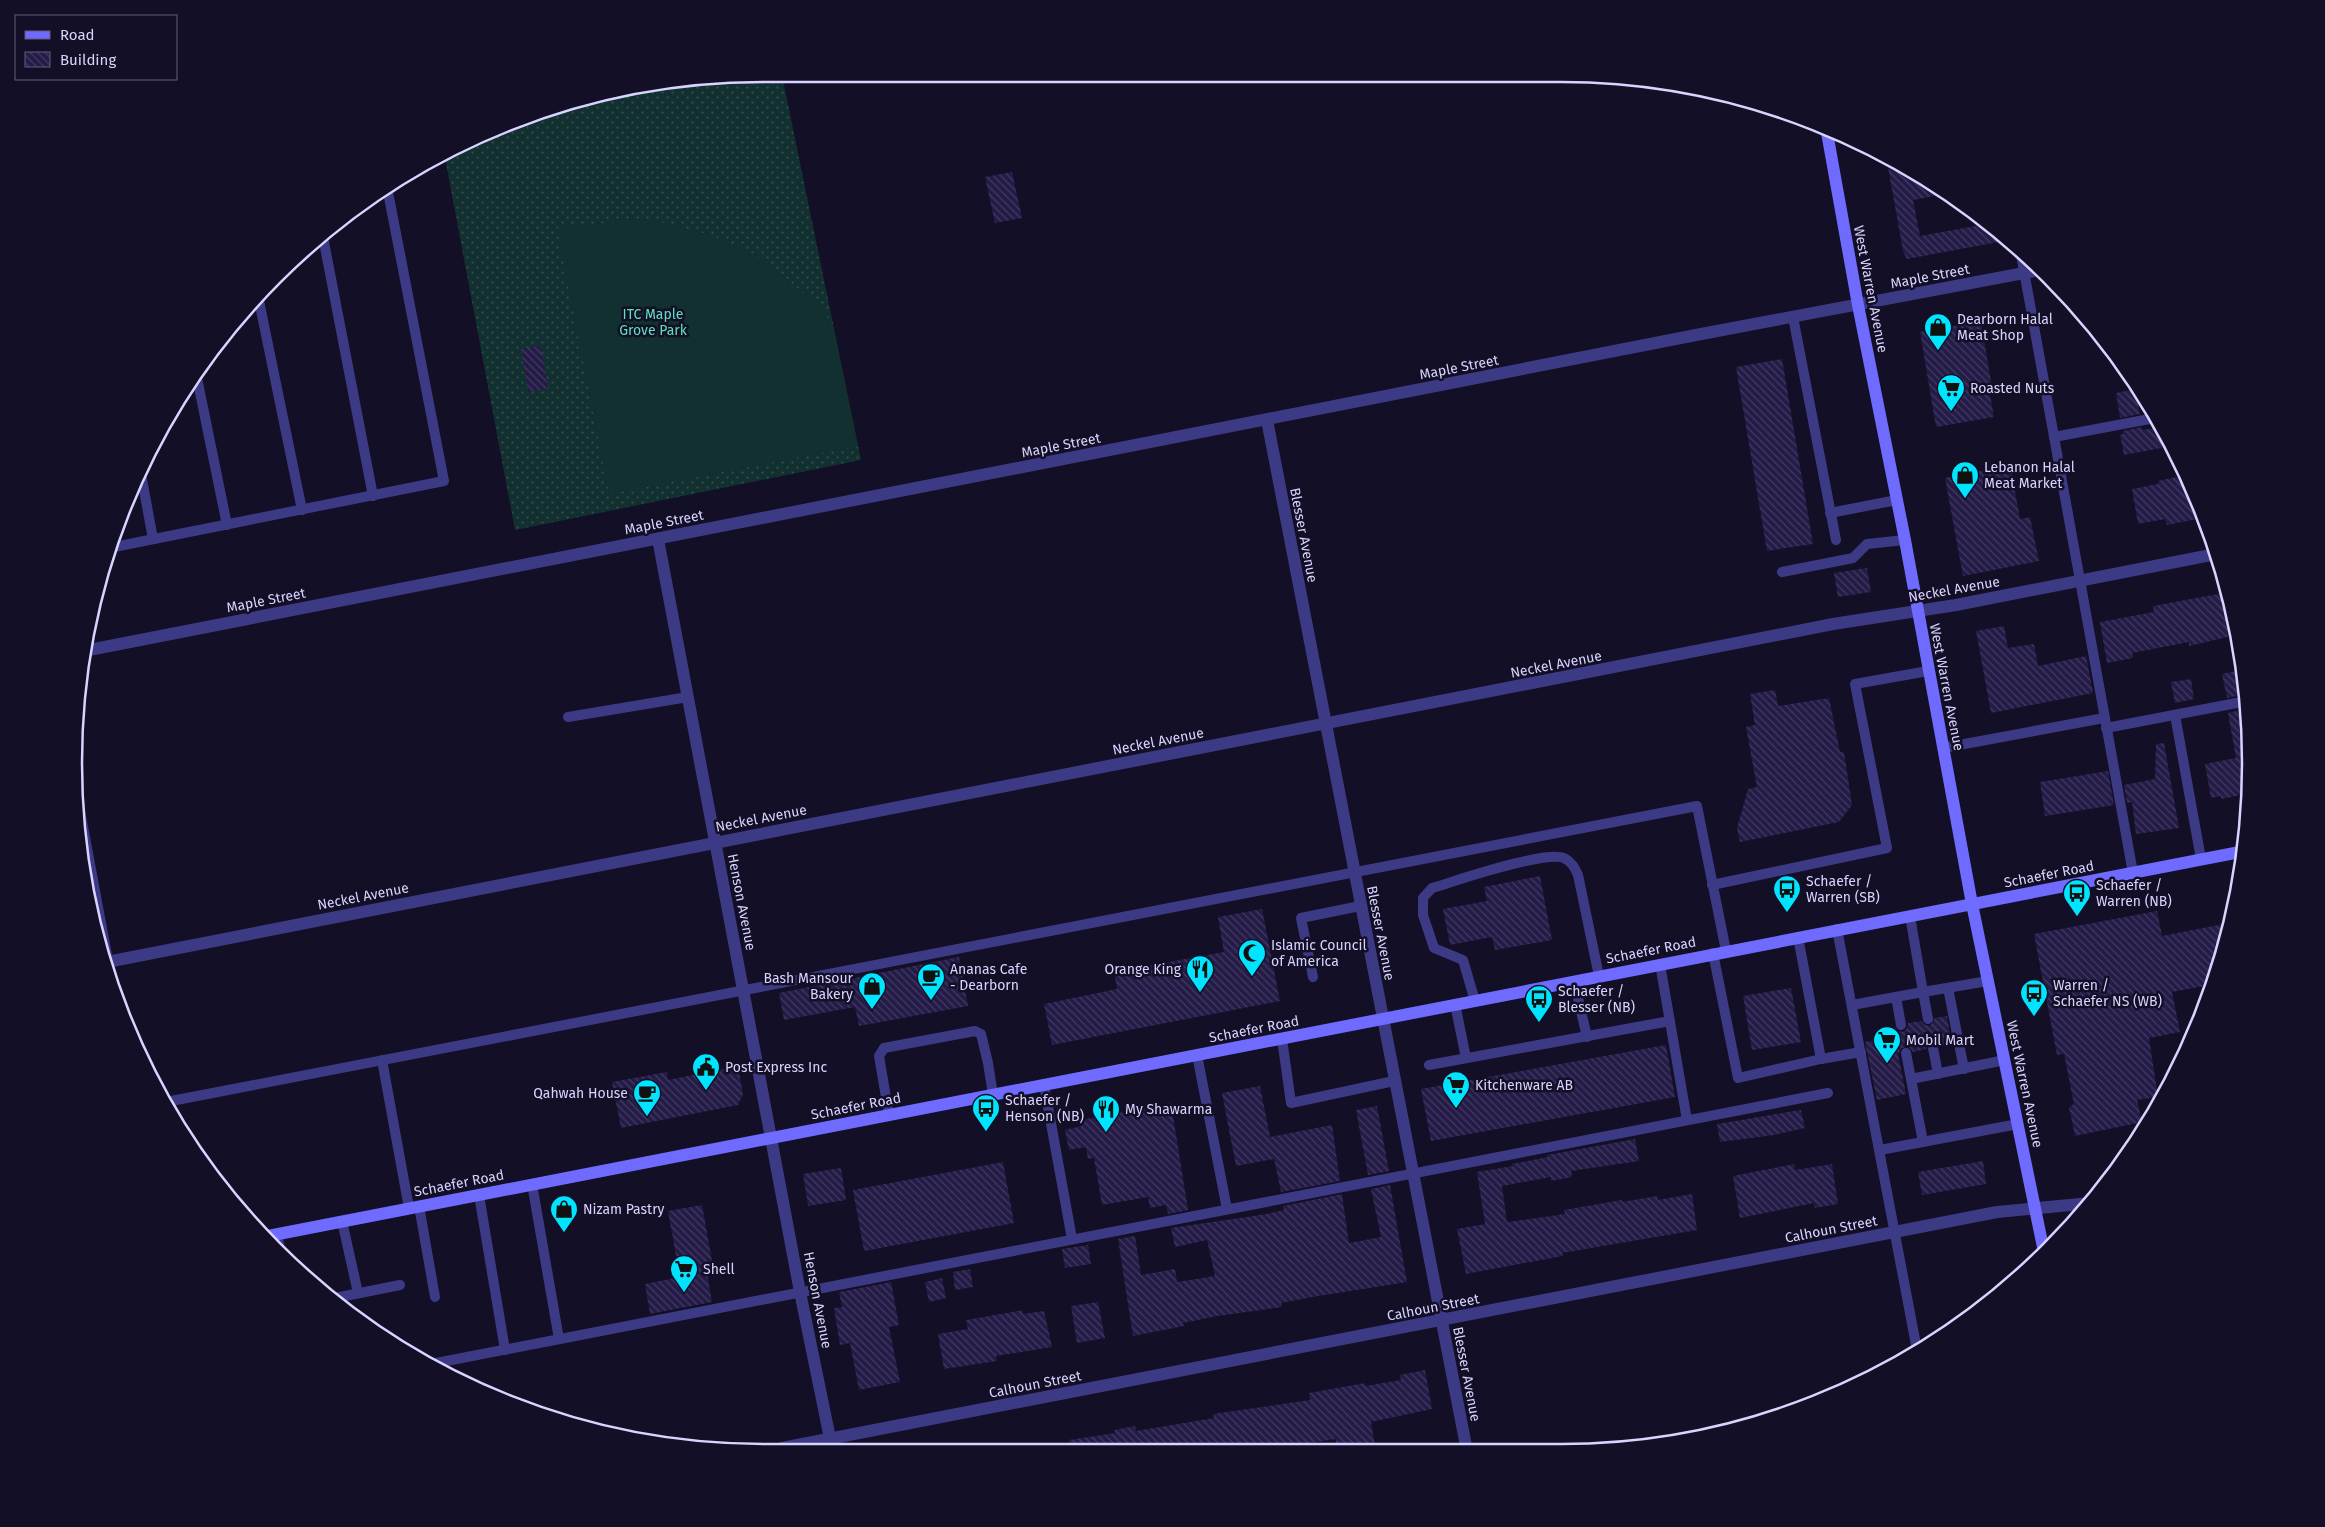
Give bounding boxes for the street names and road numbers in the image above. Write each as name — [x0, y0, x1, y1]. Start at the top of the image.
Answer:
street label: West Warren Avenue — [1850, 224, 1891, 354]
street label: Maple Street — [1889, 260, 1972, 292]
street label: Maple Street — [1418, 351, 1501, 383]
street label: Maple Street — [1020, 429, 1103, 461]
street label: Blesser Avenue — [1286, 486, 1321, 584]
street label: Maple Street — [623, 506, 706, 538]
street label: Neckel Avenue — [1907, 573, 2001, 606]
street label: Maple Street — [225, 584, 308, 616]
street label: West Warren Avenue — [1926, 622, 1967, 752]
street label: Neckel Avenue — [1509, 647, 1603, 682]
street label: Neckel Avenue — [1111, 724, 1205, 759]
street label: Neckel Avenue — [714, 801, 808, 836]
street label: Henson Avenue — [724, 852, 759, 952]
street label: Schaefer Road — [2003, 857, 2096, 892]
street label: Neckel Avenue — [316, 879, 410, 914]
street label: Blesser Avenue — [1363, 884, 1398, 982]
street label: Schaefer Road — [1605, 933, 1698, 968]
street label: Schaefer Road — [1208, 1012, 1301, 1047]
street label: West Warren Avenue — [2003, 1019, 2046, 1149]
street label: Schaefer Road — [810, 1089, 903, 1124]
street label: Schaefer Road — [413, 1166, 506, 1201]
street label: Calhoun Street — [1783, 1212, 1880, 1247]
street label: Henson Avenue — [800, 1250, 835, 1350]
street label: Calhoun Street — [1385, 1290, 1482, 1325]
street label: Blesser Avenue — [1449, 1325, 1484, 1423]
street label: Calhoun Street — [987, 1367, 1084, 1402]

